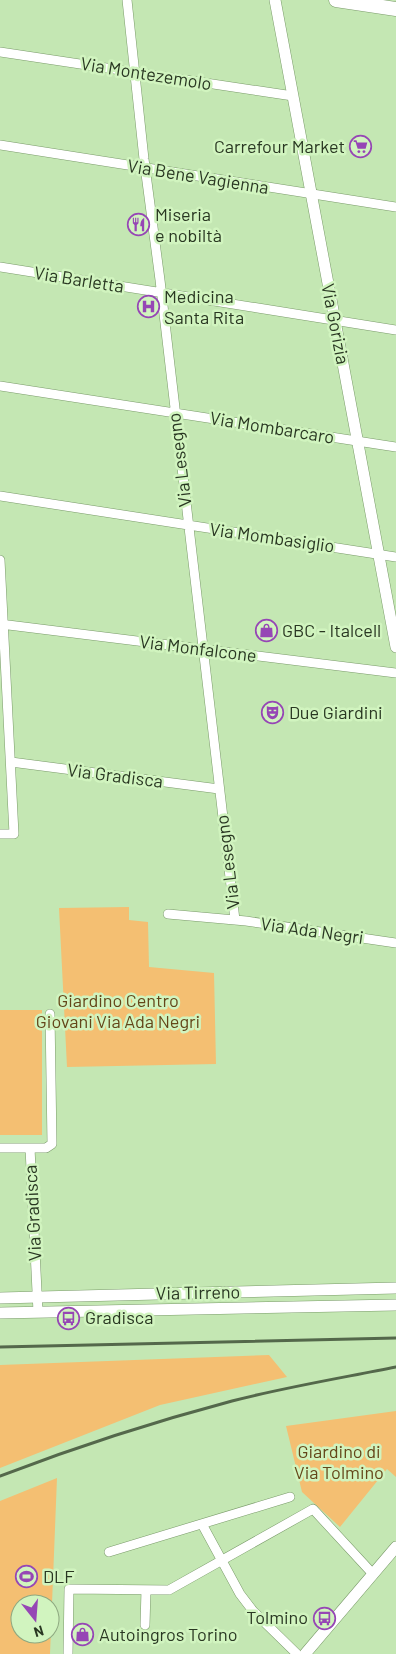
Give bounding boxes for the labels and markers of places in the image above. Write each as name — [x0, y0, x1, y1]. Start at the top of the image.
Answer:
place label: Carrefour Market — [214, 135, 345, 157]
supermarket icon: Carrefour Market — [349, 135, 373, 159]
place label: Miseria e nobiltà — [155, 203, 222, 246]
restaurant icon: Miseria e nobiltà — [127, 213, 151, 237]
place label: Medicina Santa Rita — [164, 285, 244, 328]
hospital icon: Medicina Santa Rita — [136, 295, 160, 319]
shop icon: GBC - Italcell — [254, 619, 278, 643]
place label: GBC - Italcell — [282, 619, 381, 641]
theatre icon: Due Giardini — [261, 701, 285, 725]
place label: Due Giardini — [289, 701, 383, 723]
bus stop icon: Gradisca — [57, 1306, 81, 1330]
place label: Gradisca — [85, 1306, 153, 1328]
sports icon: DLF — [15, 1565, 39, 1589]
place label: DLF — [43, 1565, 75, 1587]
place label: Tolmino — [246, 1606, 308, 1628]
bus stop icon: Tolmino — [312, 1606, 336, 1630]
shop icon: Autoingros Torino — [71, 1623, 95, 1647]
place label: Autoingros Torino — [99, 1623, 237, 1645]

